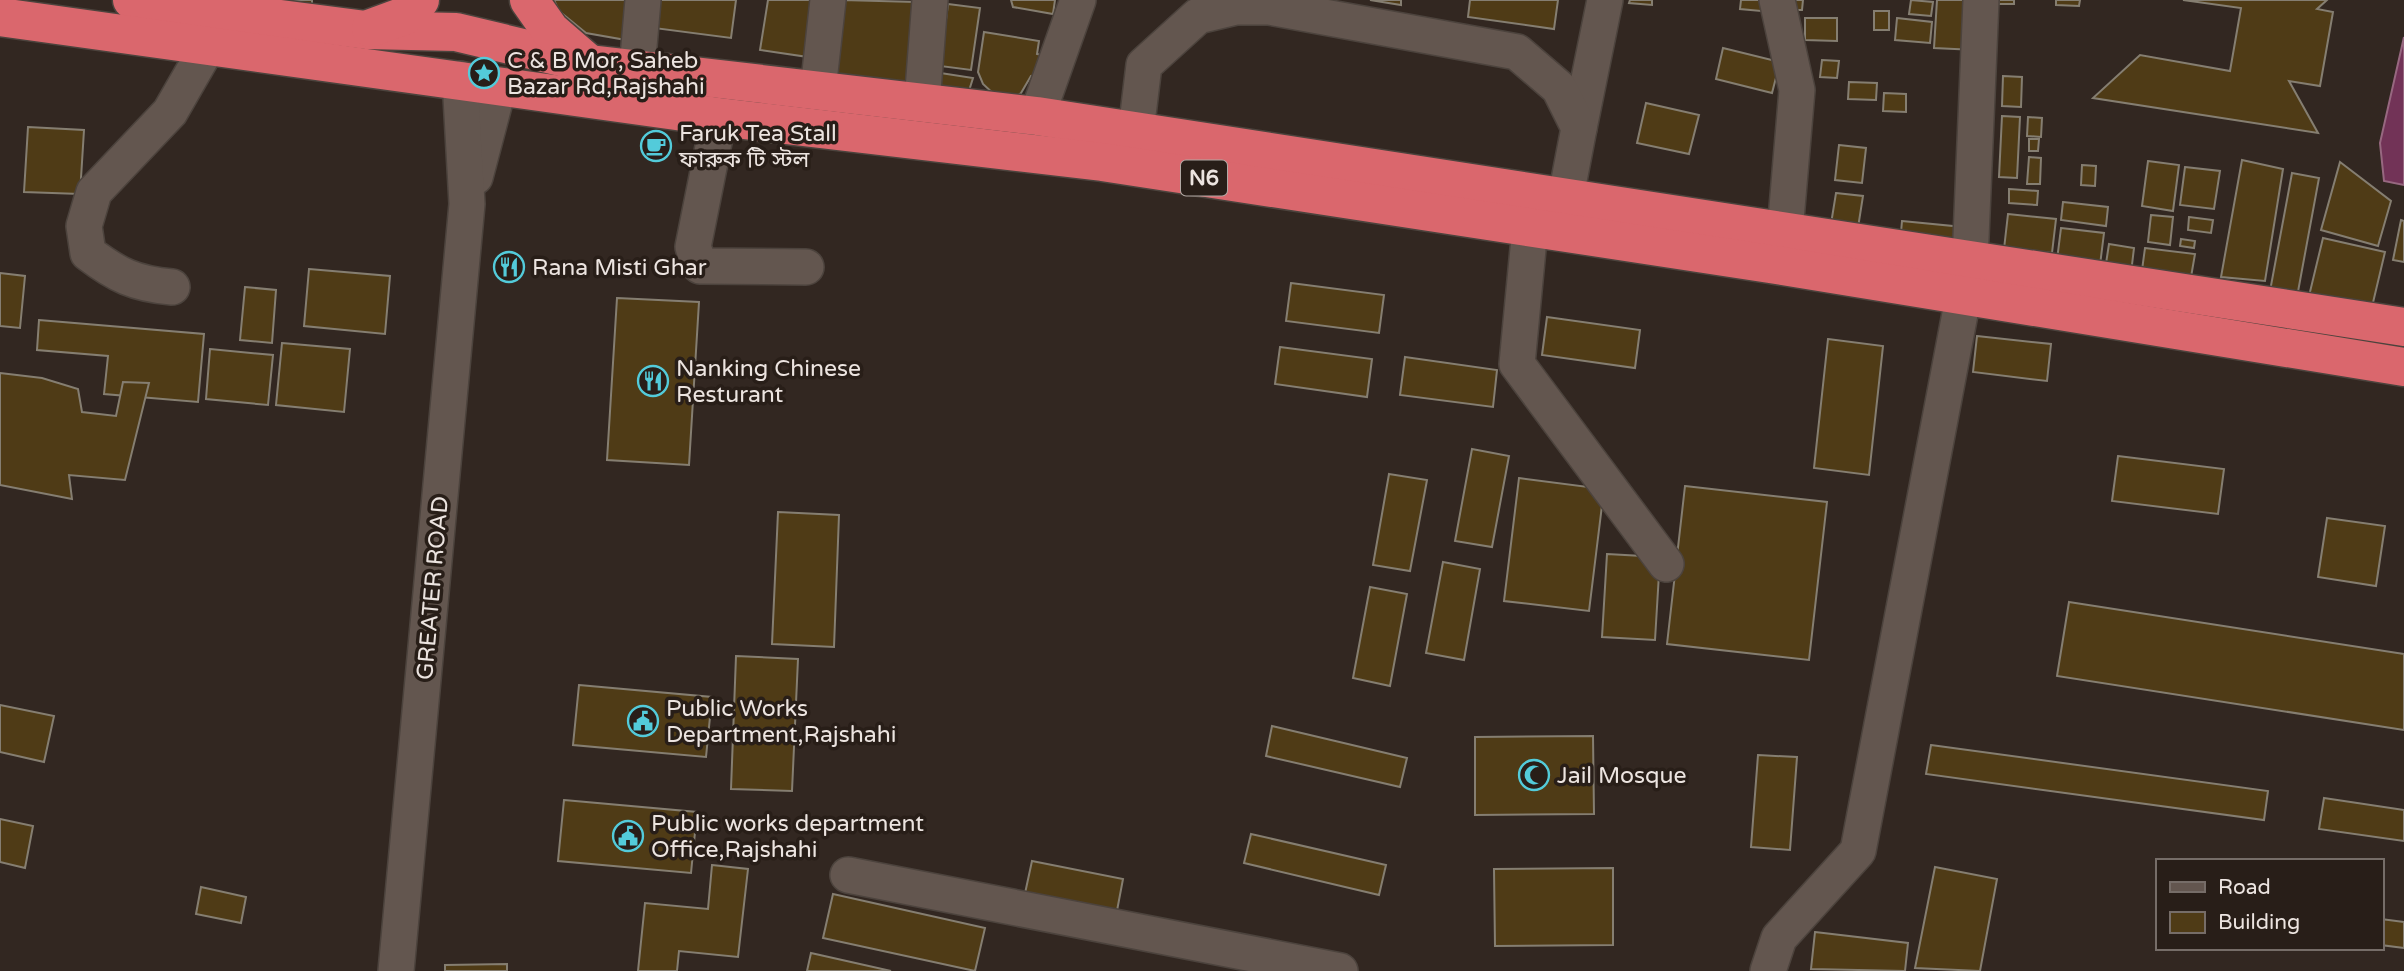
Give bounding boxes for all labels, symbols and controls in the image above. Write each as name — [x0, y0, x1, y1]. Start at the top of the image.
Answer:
place label: C & B Mor, Saheb Bazar Rd,Rajshahi — [507, 47, 705, 101]
place icon: C & B Mor, Saheb Bazar Rd,Rajshahi — [467, 56, 501, 90]
place label: Faruk Tea Stall ফারুক টি স্টল — [678, 120, 837, 174]
cafe icon: Faruk Tea Stall ফারুক টি স্টল — [639, 129, 673, 163]
road number: N6 — [1181, 160, 1227, 196]
restaurant icon: Rana Misti Ghar — [492, 250, 526, 284]
place label: Rana Misti Ghar — [532, 254, 707, 282]
place label: Nanking Chinese Resturant — [676, 355, 861, 409]
restaurant icon: Nanking Chinese Resturant — [636, 364, 670, 398]
street label: GREATER ROAD — [411, 495, 455, 681]
place label: Public Works Department,Rajshahi — [666, 695, 896, 749]
public building icon: Public Works Department,Rajshahi — [626, 704, 660, 738]
mosque icon: Jail Mosque — [1517, 758, 1551, 792]
place label: Jail Mosque — [1557, 762, 1687, 790]
place label: Public works department Office,Rajshahi — [651, 810, 924, 864]
public building icon: Public works department Office,Rajshahi — [611, 819, 645, 853]
legend — [2156, 859, 2383, 950]
text: Road — [2218, 875, 2271, 900]
text: Building — [2218, 910, 2300, 935]

